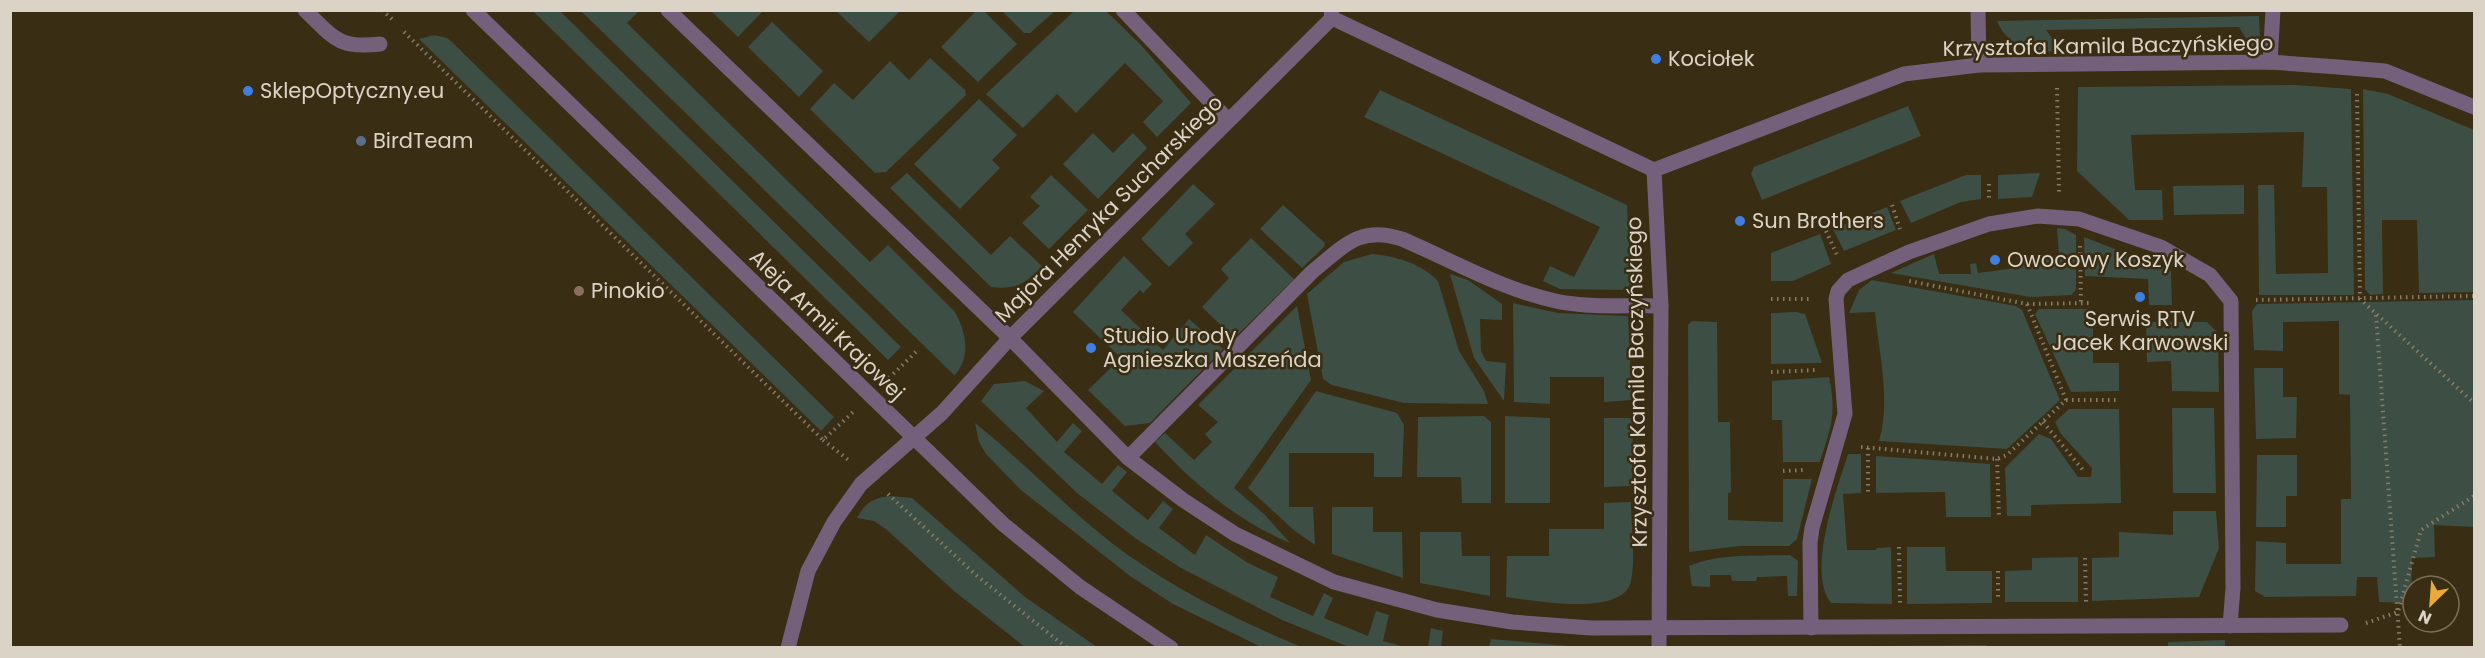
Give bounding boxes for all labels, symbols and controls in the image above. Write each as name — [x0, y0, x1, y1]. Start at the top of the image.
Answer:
street label: Krzysztofa Kamila Baczyńskiego — [1942, 28, 2274, 63]
place label: Kociołek — [1668, 44, 1755, 73]
marker: Kociołek — [1649, 52, 1663, 66]
place label: SklepOptyczny.eu — [260, 76, 444, 105]
marker: SklepOptyczny.eu — [241, 84, 255, 98]
street label: Majora Henryka Sucharskiego — [988, 88, 1229, 329]
place label: BirdTeam — [373, 126, 473, 155]
marker: BirdTeam — [354, 134, 368, 148]
place label: Sun Brothers — [1752, 206, 1884, 235]
marker: Sun Brothers — [1733, 214, 1747, 228]
street label: Krzysztofa Kamila Baczyńskiego — [1619, 216, 1654, 548]
street label: Aleja Armii Krajowej — [743, 243, 911, 406]
place label: Owocowy Koszyk — [2007, 245, 2184, 274]
marker: Owocowy Koszyk — [1988, 253, 2002, 267]
place label: Pinokio — [591, 276, 665, 305]
marker: Pinokio — [572, 284, 586, 298]
marker: Serwis RTV Jacek Karwowski — [2133, 290, 2147, 304]
place label: Serwis RTV Jacek Karwowski — [2052, 304, 2228, 357]
place label: Studio Urody Agnieszka Maszeńda — [1103, 321, 1322, 374]
marker: Studio Urody Agnieszka Maszeńda — [1084, 341, 1098, 355]
north arrow — [2401, 574, 2461, 634]
text: N — [2415, 604, 2435, 630]

